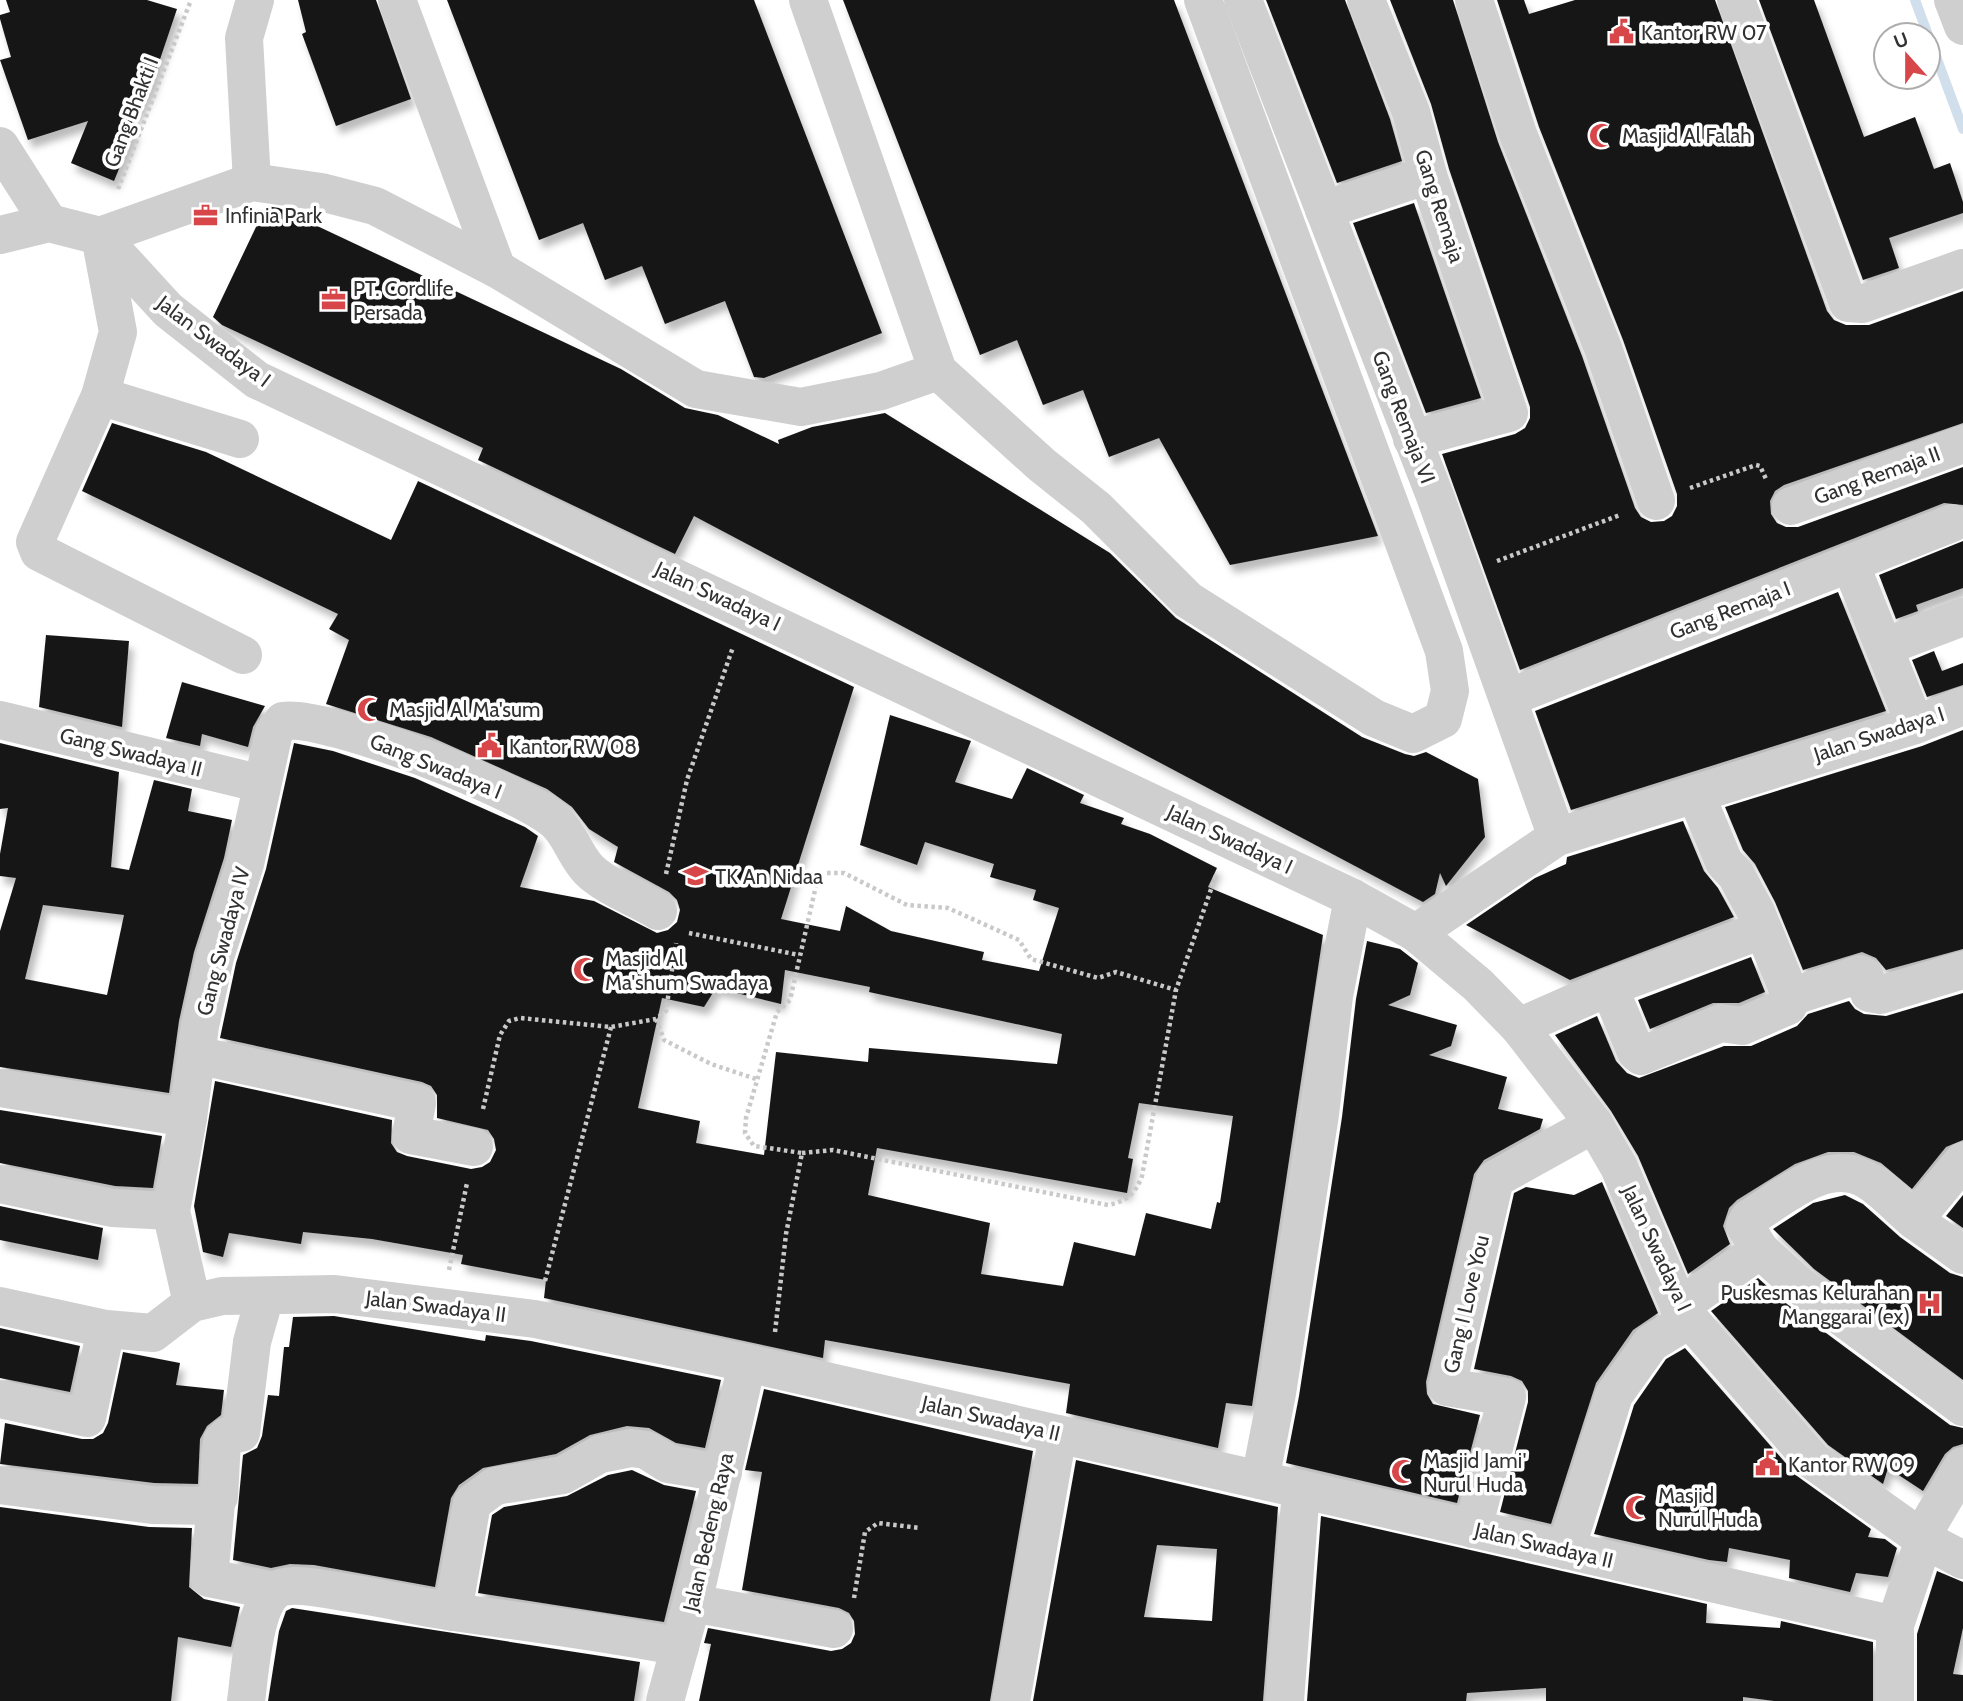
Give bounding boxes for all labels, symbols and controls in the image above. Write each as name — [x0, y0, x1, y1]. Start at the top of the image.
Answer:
public building icon: Kantor RW 07 — [1607, 18, 1635, 46]
place label: Kantor RW 07 — [1641, 20, 1767, 45]
north arrow — [1872, 21, 1942, 91]
text: U — [1891, 27, 1912, 54]
street label: Gang Bhakti I — [99, 53, 163, 171]
mosque icon: Masjid Al Falah — [1588, 121, 1616, 149]
place label: Masjid Al Falah — [1622, 123, 1752, 149]
street label: Gang Remaja — [1409, 146, 1470, 266]
office icon: Infinia Park — [191, 201, 219, 229]
place label: Infinia Park — [225, 203, 323, 228]
place label: PT. Cordlife Persada — [353, 276, 454, 325]
office icon: PT. Cordlife Persada — [319, 286, 347, 314]
street label: Jalan Swadaya I — [151, 290, 276, 392]
street label: Gang Remaja VI — [1366, 347, 1441, 487]
street label: Gang Remaja II — [1810, 441, 1944, 510]
street label: Jalan Swadaya I — [650, 556, 785, 636]
street label: Gang Remaja I — [1666, 576, 1794, 645]
mosque icon: Masjid Al Ma'sum — [355, 695, 383, 723]
place label: Masjid Al Ma'sum — [389, 697, 540, 723]
street label: Jalan Swadaya I — [1810, 701, 1947, 767]
street label: Gang Swadaya II — [57, 722, 205, 782]
street label: Gang Swadaya I — [366, 728, 506, 804]
public building icon: Kantor RW 08 — [475, 732, 503, 760]
place label: Kantor RW 08 — [509, 734, 637, 759]
street label: Jalan Swadaya I — [1162, 799, 1297, 879]
school or university icon: TK An Nidaa — [681, 862, 709, 890]
street label: Gang Swadaya IV — [191, 864, 255, 1018]
place label: TK An Nidaa — [715, 864, 823, 889]
place label: Masjid Al Ma'shum Swadaya — [605, 946, 768, 995]
mosque icon: Masjid Al Ma'shum Swadaya — [571, 956, 599, 984]
street label: Jalan Swadaya I — [1617, 1180, 1697, 1315]
street label: Gang I Love You — [1438, 1232, 1494, 1376]
place label: Puskesmas Kelurahan Manggarai (ex) — [1720, 1280, 1910, 1329]
street label: Jalan Swadaya II — [363, 1285, 508, 1327]
hospital icon: Puskesmas Kelurahan Manggarai (ex) — [1916, 1290, 1944, 1318]
street label: Jalan Swadaya II — [918, 1390, 1063, 1446]
place label: Masjid Jami' Nurul Huda — [1423, 1448, 1526, 1497]
street label: Jalan Bedeng Raya — [677, 1450, 738, 1615]
public building icon: Kantor RW 09 — [1754, 1450, 1782, 1478]
place label: Kantor RW 09 — [1788, 1452, 1915, 1477]
mosque icon: Masjid Jami' Nurul Huda — [1389, 1458, 1417, 1486]
place label: Masjid Nurul Huda — [1658, 1483, 1758, 1532]
mosque icon: Masjid Nurul Huda — [1624, 1493, 1652, 1521]
street label: Jalan Swadaya II — [1471, 1517, 1616, 1573]

